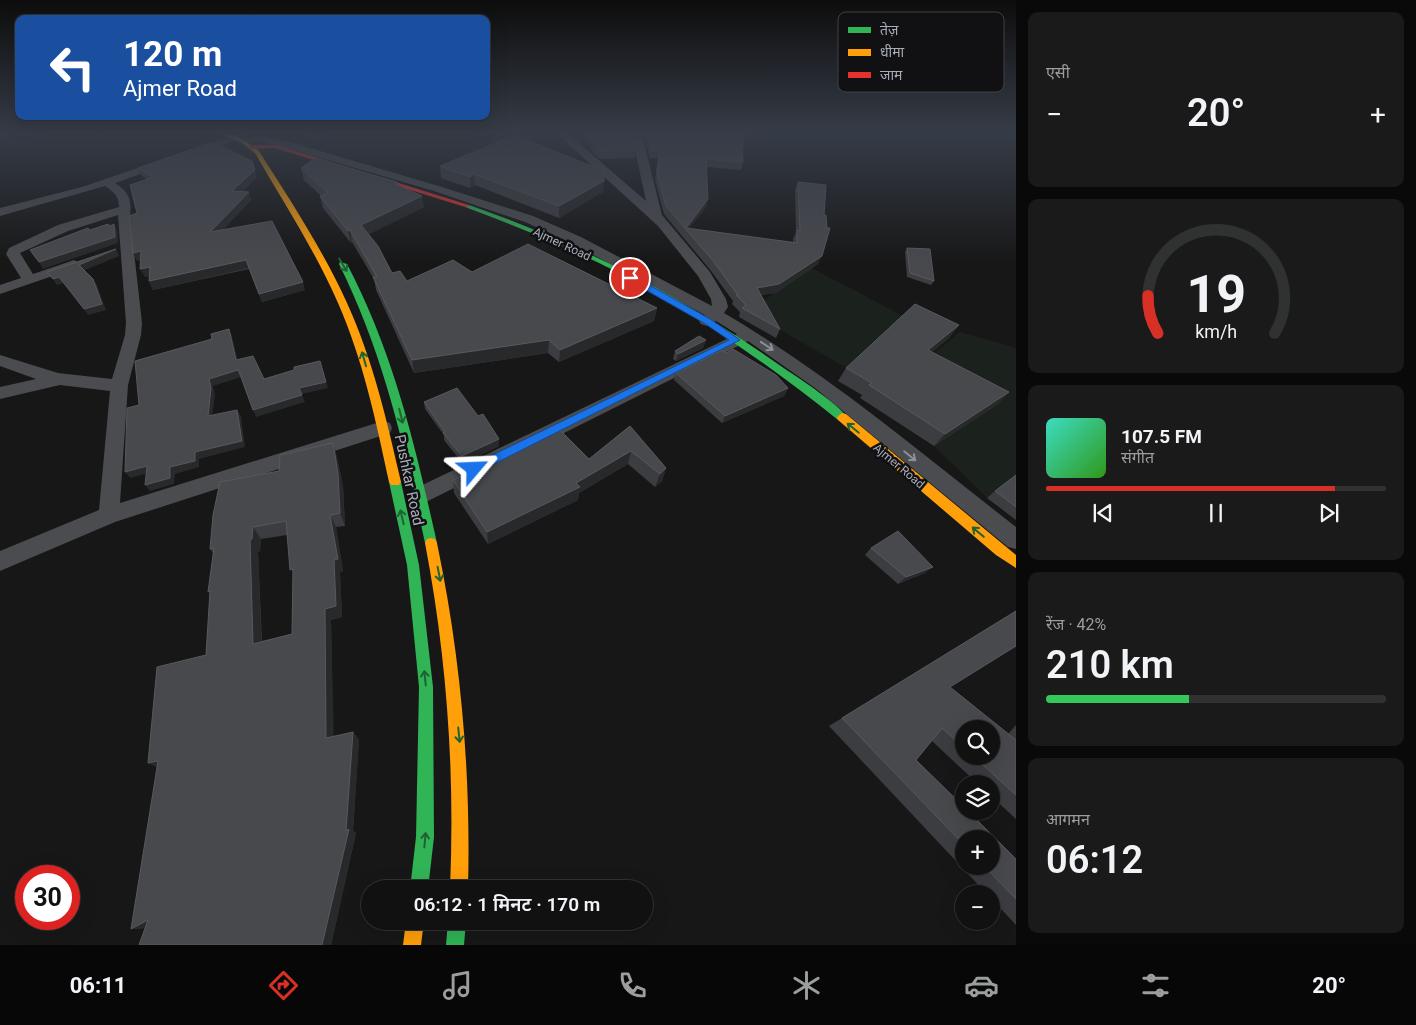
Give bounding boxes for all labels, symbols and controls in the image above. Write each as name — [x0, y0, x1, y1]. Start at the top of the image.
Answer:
legend — [838, 12, 1004, 92]
text: तेज़ — [880, 21, 899, 38]
text: 120 m — [123, 34, 222, 75]
icon: left — [40, 35, 105, 100]
text: धीमा — [880, 44, 905, 60]
text: एसी — [1046, 63, 1070, 82]
text: जाम — [880, 67, 903, 83]
text: Ajmer Road — [123, 76, 237, 101]
text: 20° — [1187, 91, 1245, 135]
text: − — [1046, 98, 1062, 131]
text: + — [1370, 98, 1386, 131]
street label: Ajmer Road — [531, 225, 593, 263]
one-way arrow — [339, 257, 349, 271]
pin — [609, 257, 651, 299]
icon: arrive — [616, 264, 644, 292]
text: 19 — [1186, 264, 1246, 325]
text: km/h — [1195, 321, 1237, 342]
one-way arrow — [760, 342, 774, 352]
one-way arrow — [358, 352, 368, 368]
one-way arrow — [396, 407, 406, 423]
one-way arrow — [847, 422, 860, 433]
text: 107.5 FM — [1121, 425, 1202, 448]
street label: Pushkar Road — [391, 433, 427, 527]
street label: Ajmer Road — [871, 441, 927, 491]
position arrow — [447, 442, 499, 494]
text: संगीत — [1121, 448, 1154, 467]
one-way arrow — [904, 450, 917, 461]
icon: previous — [1089, 499, 1117, 527]
icon: pause — [1202, 499, 1230, 527]
icon: next — [1315, 499, 1343, 527]
one-way arrow — [397, 510, 406, 526]
one-way arrow — [971, 526, 984, 538]
one-way arrow — [434, 565, 444, 581]
text: रेंज · 42% — [1046, 615, 1106, 634]
text: 210 km — [1046, 643, 1174, 687]
one-way arrow — [420, 670, 430, 686]
map controls — [955, 720, 1000, 930]
button: search — [955, 720, 1000, 765]
one-way arrow — [454, 727, 463, 743]
button: layers — [955, 775, 1000, 820]
text: आगमन — [1046, 810, 1090, 829]
button: + — [955, 830, 1000, 875]
one-way arrow — [420, 833, 429, 849]
text: 06:12 — [1046, 838, 1143, 882]
speed limit sign: 30 — [15, 865, 80, 930]
button: − — [955, 885, 1000, 930]
text: 06:12 · 1 मिनट · 170 m — [414, 893, 600, 916]
icon: directions — [266, 968, 301, 1003]
icon: music — [440, 968, 475, 1003]
icon: phone — [615, 968, 650, 1003]
icon: climate — [789, 968, 824, 1003]
icon: car — [964, 968, 999, 1003]
icon: filters — [1138, 968, 1173, 1003]
text: 06:11 — [70, 973, 126, 998]
text: 20° — [1312, 973, 1346, 998]

